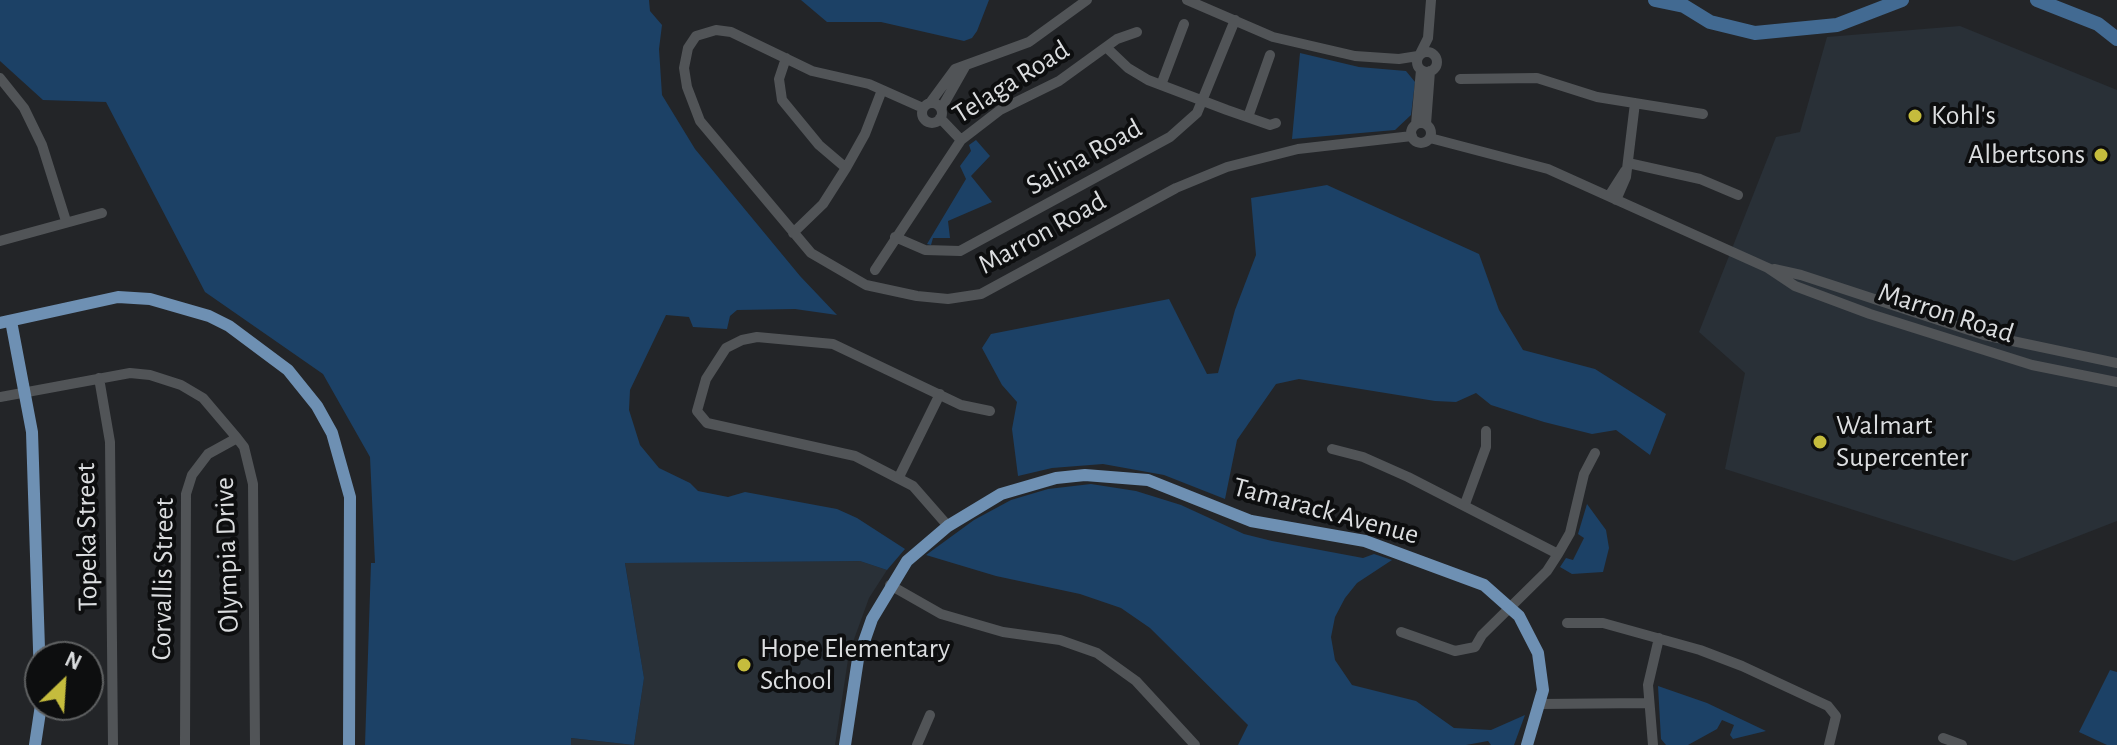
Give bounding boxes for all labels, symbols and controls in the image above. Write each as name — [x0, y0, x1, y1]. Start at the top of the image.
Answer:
street label: Telaga Road — [946, 33, 1076, 131]
place label: Kohl's — [1931, 99, 1996, 133]
marker: Kohl's — [1906, 107, 1924, 125]
street label: Salina Road — [1020, 112, 1148, 202]
place label: Albertsons — [1968, 138, 2085, 172]
marker: Albertsons — [2092, 146, 2110, 164]
street label: Marron Road — [972, 184, 1112, 282]
street label: Marron Road — [1874, 275, 2018, 351]
place label: Walmart Supercenter — [1836, 409, 1968, 475]
marker: Walmart Supercenter — [1811, 433, 1829, 451]
street label: Topeka Street — [69, 462, 105, 612]
street label: Tamarack Avenue — [1229, 470, 1423, 552]
street label: Olympia Drive — [207, 477, 247, 633]
street label: Corvallis Street — [145, 497, 181, 661]
place label: Hope Elementary School — [760, 632, 950, 698]
north arrow — [24, 641, 104, 721]
text: N — [62, 648, 85, 674]
marker: Hope Elementary School — [735, 656, 753, 674]

